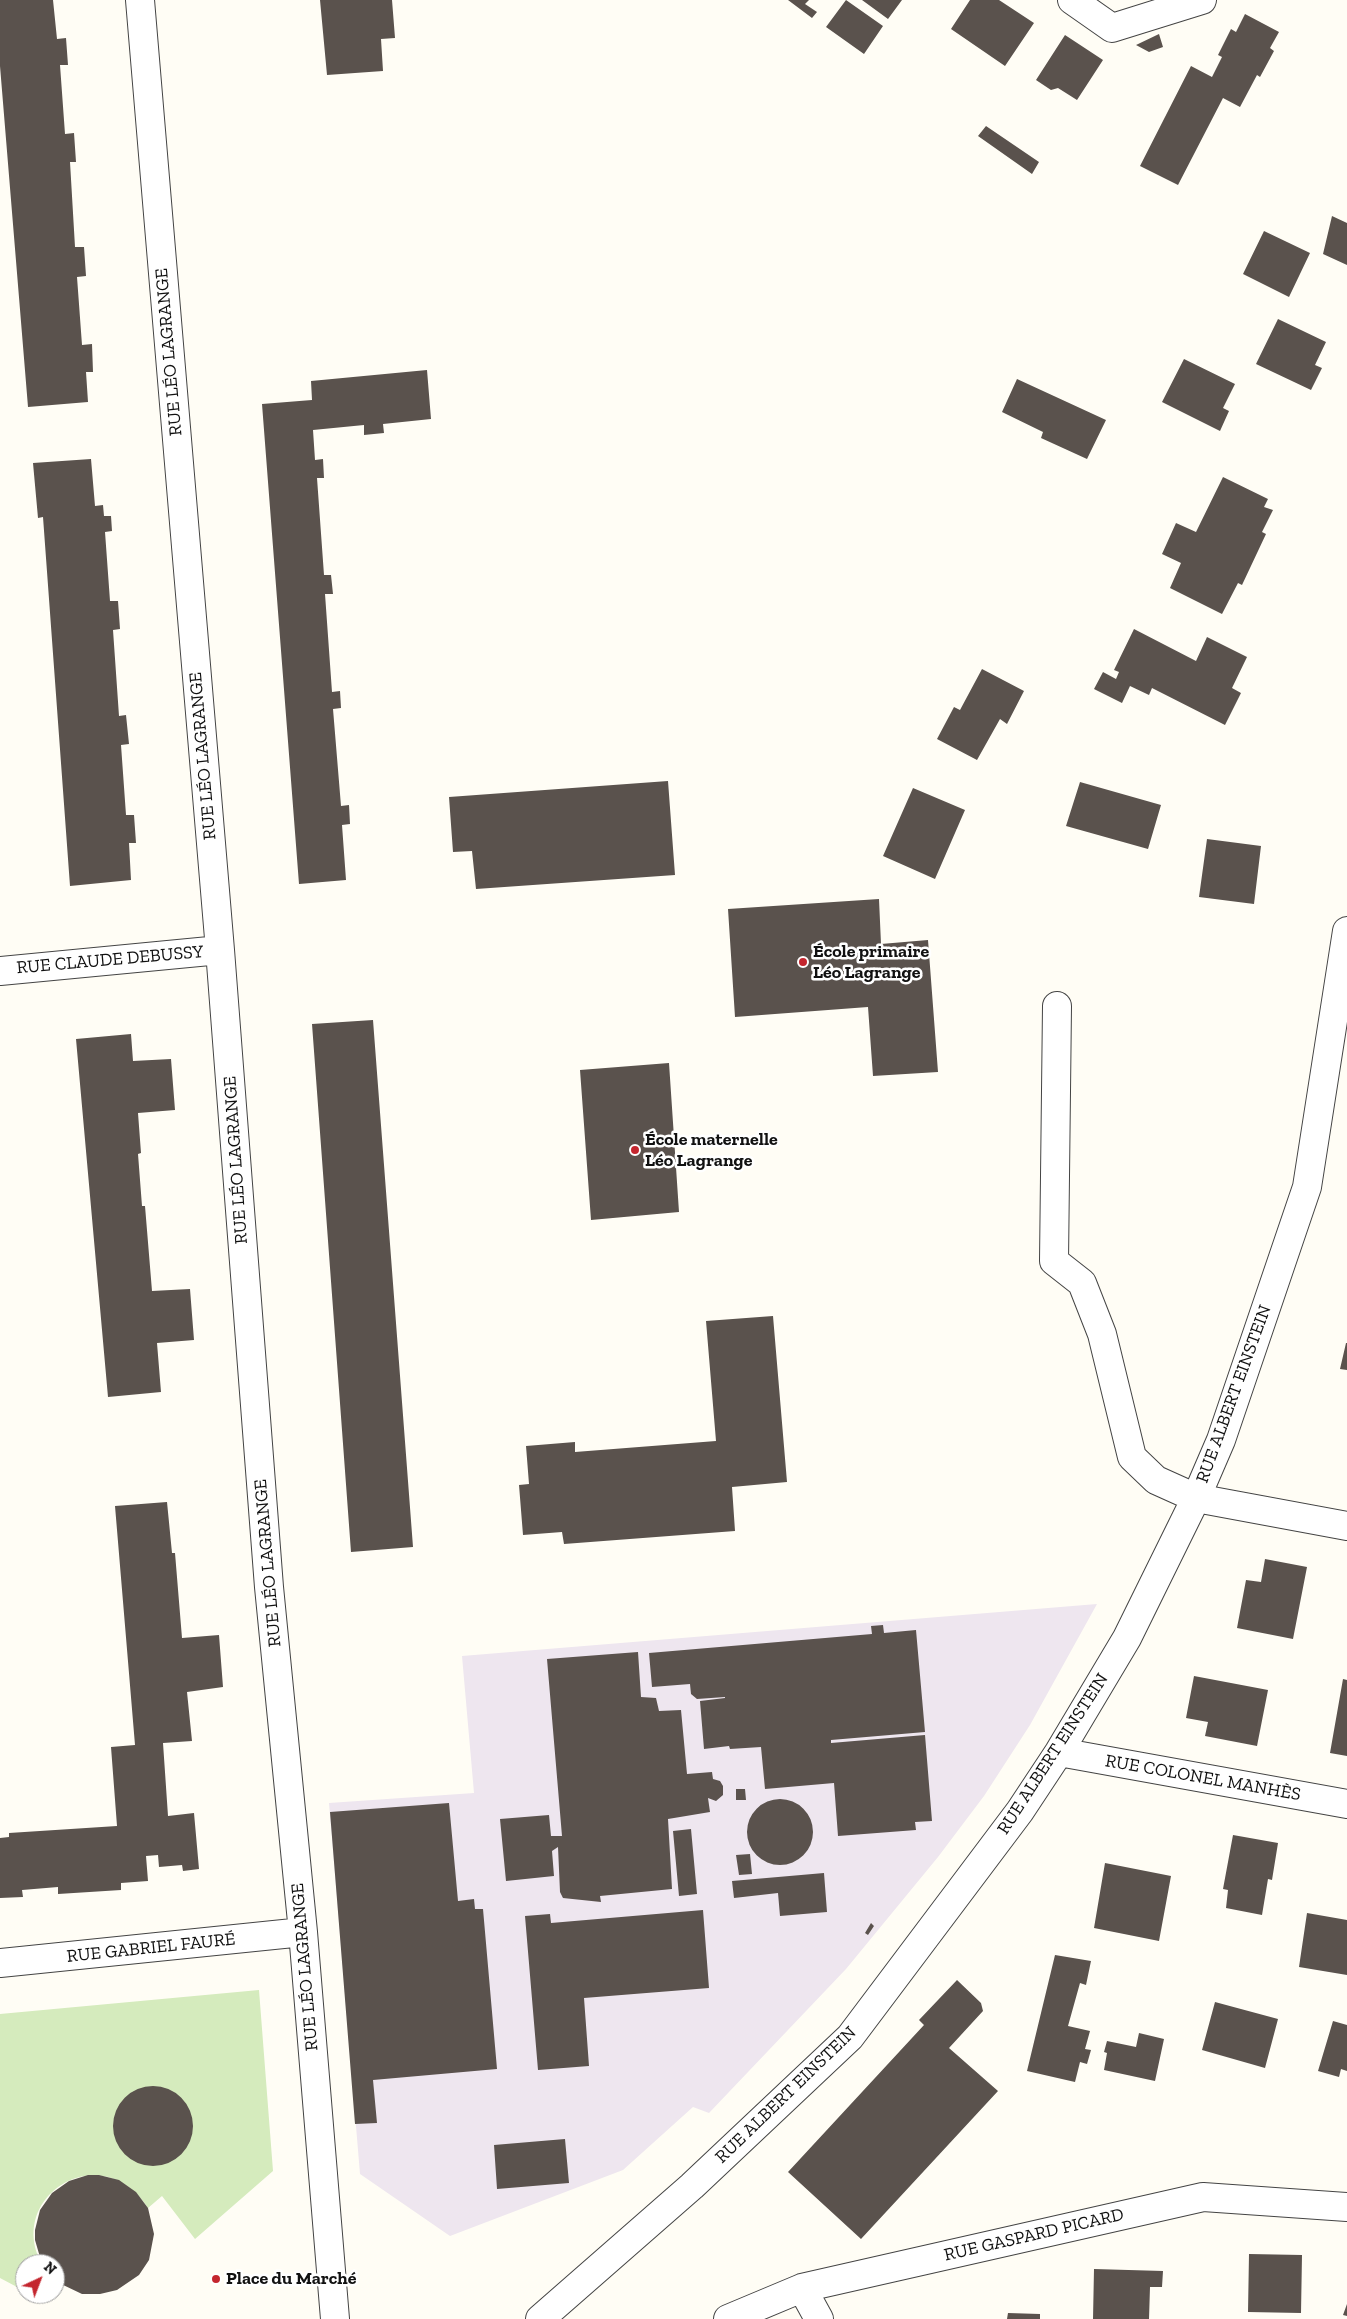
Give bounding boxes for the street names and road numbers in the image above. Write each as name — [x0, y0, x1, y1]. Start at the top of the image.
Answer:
street label: RUE LÉO LAGRANGE — [151, 267, 187, 437]
street label: RUE LÉO LAGRANGE — [185, 671, 221, 841]
street label: RUE CLAUDE DEBUSSY — [16, 941, 204, 979]
street label: RUE LÉO LAGRANGE — [219, 1075, 253, 1245]
street label: RUE ALBERT EINSTEIN — [1192, 1302, 1276, 1486]
street label: RUE LÉO LAGRANGE — [250, 1478, 286, 1648]
street label: RUE ALBERT EINSTEIN — [993, 1669, 1113, 1839]
street label: RUE COLONEL MANHÈS — [1104, 1750, 1302, 1806]
street label: RUE LÉO LAGRANGE — [287, 1882, 323, 2052]
street label: RUE GABRIEL FAURÉ — [66, 1928, 236, 1968]
street label: RUE ALBERT EINSTEIN — [711, 2022, 861, 2168]
street label: RUE GASPARD PICARD — [942, 2204, 1126, 2266]

